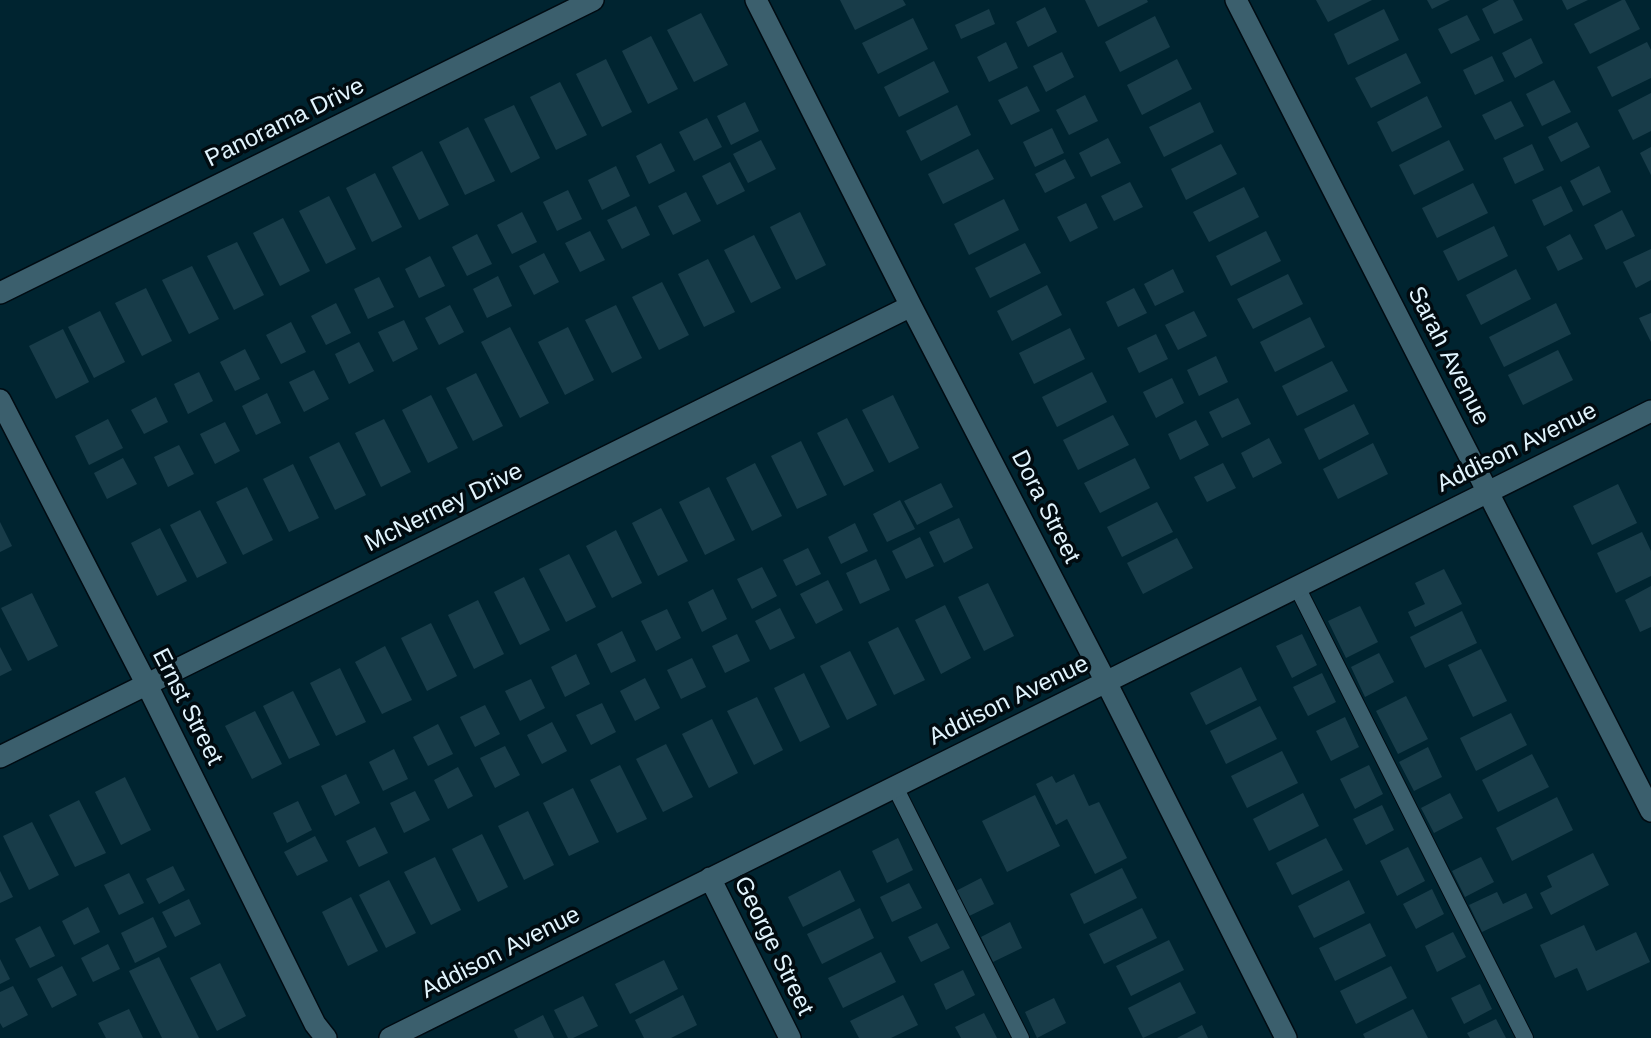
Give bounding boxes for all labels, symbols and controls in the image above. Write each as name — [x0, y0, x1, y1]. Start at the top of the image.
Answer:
street label: Panorama Drive — [201, 72, 369, 174]
street label: Sarah Avenue — [1401, 282, 1495, 430]
street label: Addison Avenue — [1432, 397, 1602, 499]
street label: Dora Street — [1004, 446, 1086, 568]
street label: McNerney Drive — [360, 457, 528, 559]
street label: Ernst Street — [145, 644, 229, 770]
street label: Addison Avenue — [924, 650, 1094, 752]
street label: George Street — [727, 872, 819, 1020]
street label: Addison Avenue — [417, 901, 585, 1005]

